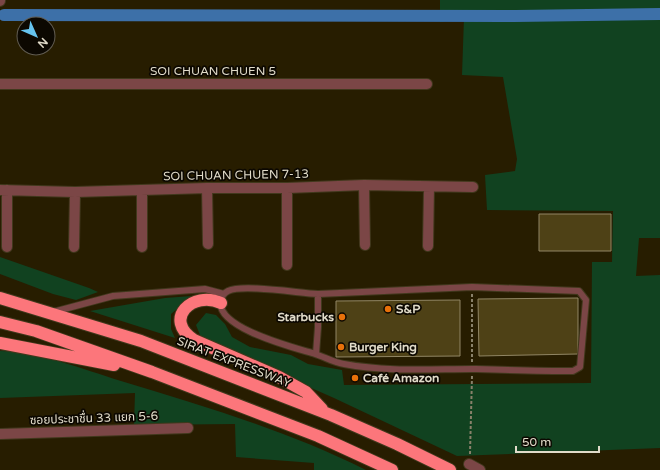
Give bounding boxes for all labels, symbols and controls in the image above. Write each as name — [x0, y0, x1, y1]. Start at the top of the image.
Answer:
north arrow — [16, 16, 56, 56]
text: N — [35, 35, 50, 50]
street label: SOI CHUAN CHUEN 5 — [150, 64, 276, 78]
street label: SOI CHUAN CHUEN 7-13 — [163, 167, 309, 183]
place label: S&P — [396, 302, 420, 316]
marker: S&P — [383, 304, 393, 314]
place label: Starbucks — [277, 310, 334, 324]
marker: Starbucks — [337, 312, 347, 322]
street label: SIRAT EXPRESSWAY — [175, 334, 293, 390]
place label: Burger King — [349, 340, 417, 355]
marker: Burger King — [336, 342, 346, 352]
place label: Café Amazon — [363, 371, 439, 385]
marker: Café Amazon — [350, 373, 360, 383]
street label: ซอยประชาชื่น 33 แยก 5-6 — [29, 407, 158, 427]
scale bar — [516, 428, 599, 454]
text: 50 m — [522, 435, 551, 449]

